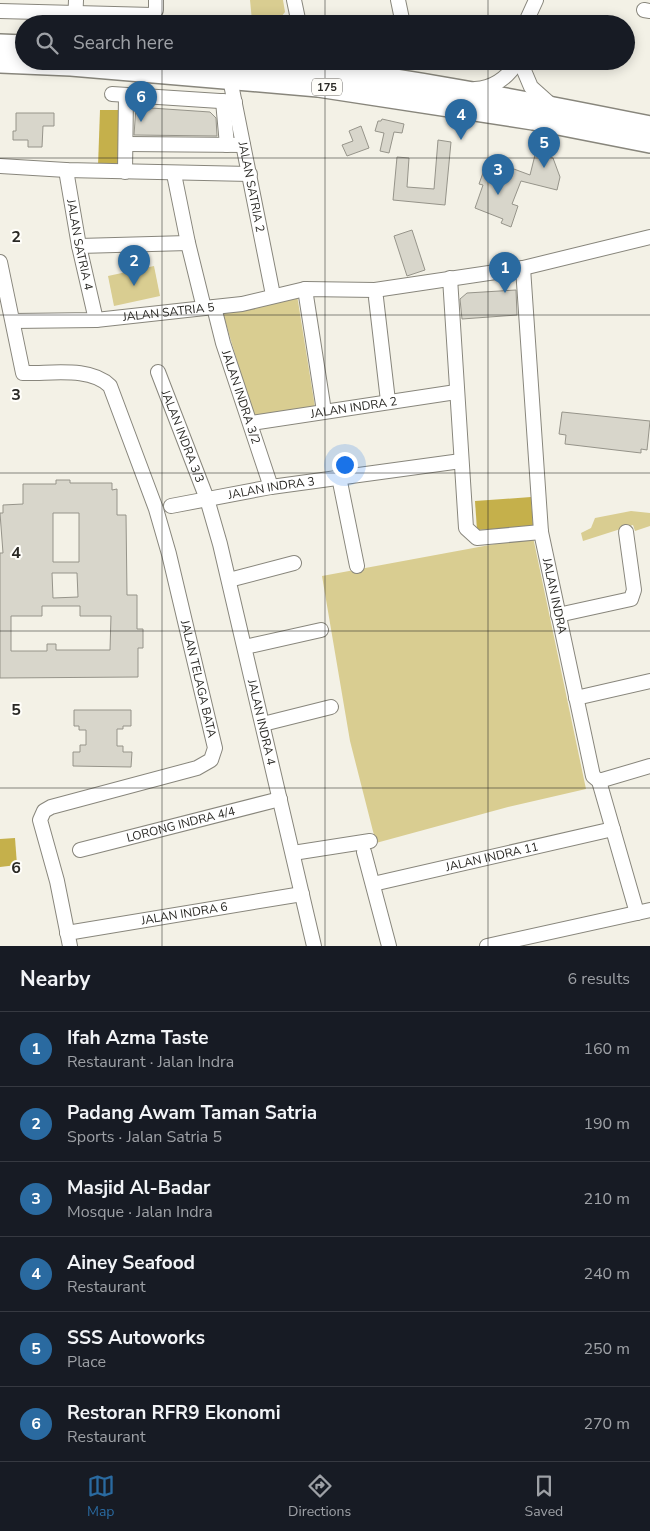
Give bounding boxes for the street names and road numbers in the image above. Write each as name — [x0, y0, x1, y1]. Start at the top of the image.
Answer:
road number: 175 — [312, 78, 342, 95]
street label: JALAN SATRIA 2 — [234, 139, 268, 234]
street label: JALAN SATRIA 4 — [63, 197, 97, 292]
street label: JALAN SATRIA 5 — [121, 299, 215, 325]
street label: JALAN INDRA 3/2 — [218, 347, 264, 446]
street label: JALAN INDRA 3/3 — [157, 387, 208, 485]
street label: JALAN INDRA 2 — [308, 393, 398, 422]
street label: JALAN INDRA 3 — [226, 473, 316, 503]
street label: JALAN INDRA — [539, 556, 571, 636]
street label: JALAN TELAGA BATA — [177, 618, 220, 739]
street label: JALAN INDRA 4 — [244, 677, 279, 767]
street label: LORONG INDRA 4/4 — [125, 803, 237, 846]
street label: JALAN INDRA 11 — [443, 838, 540, 875]
street label: JALAN INDRA 6 — [139, 898, 229, 929]

